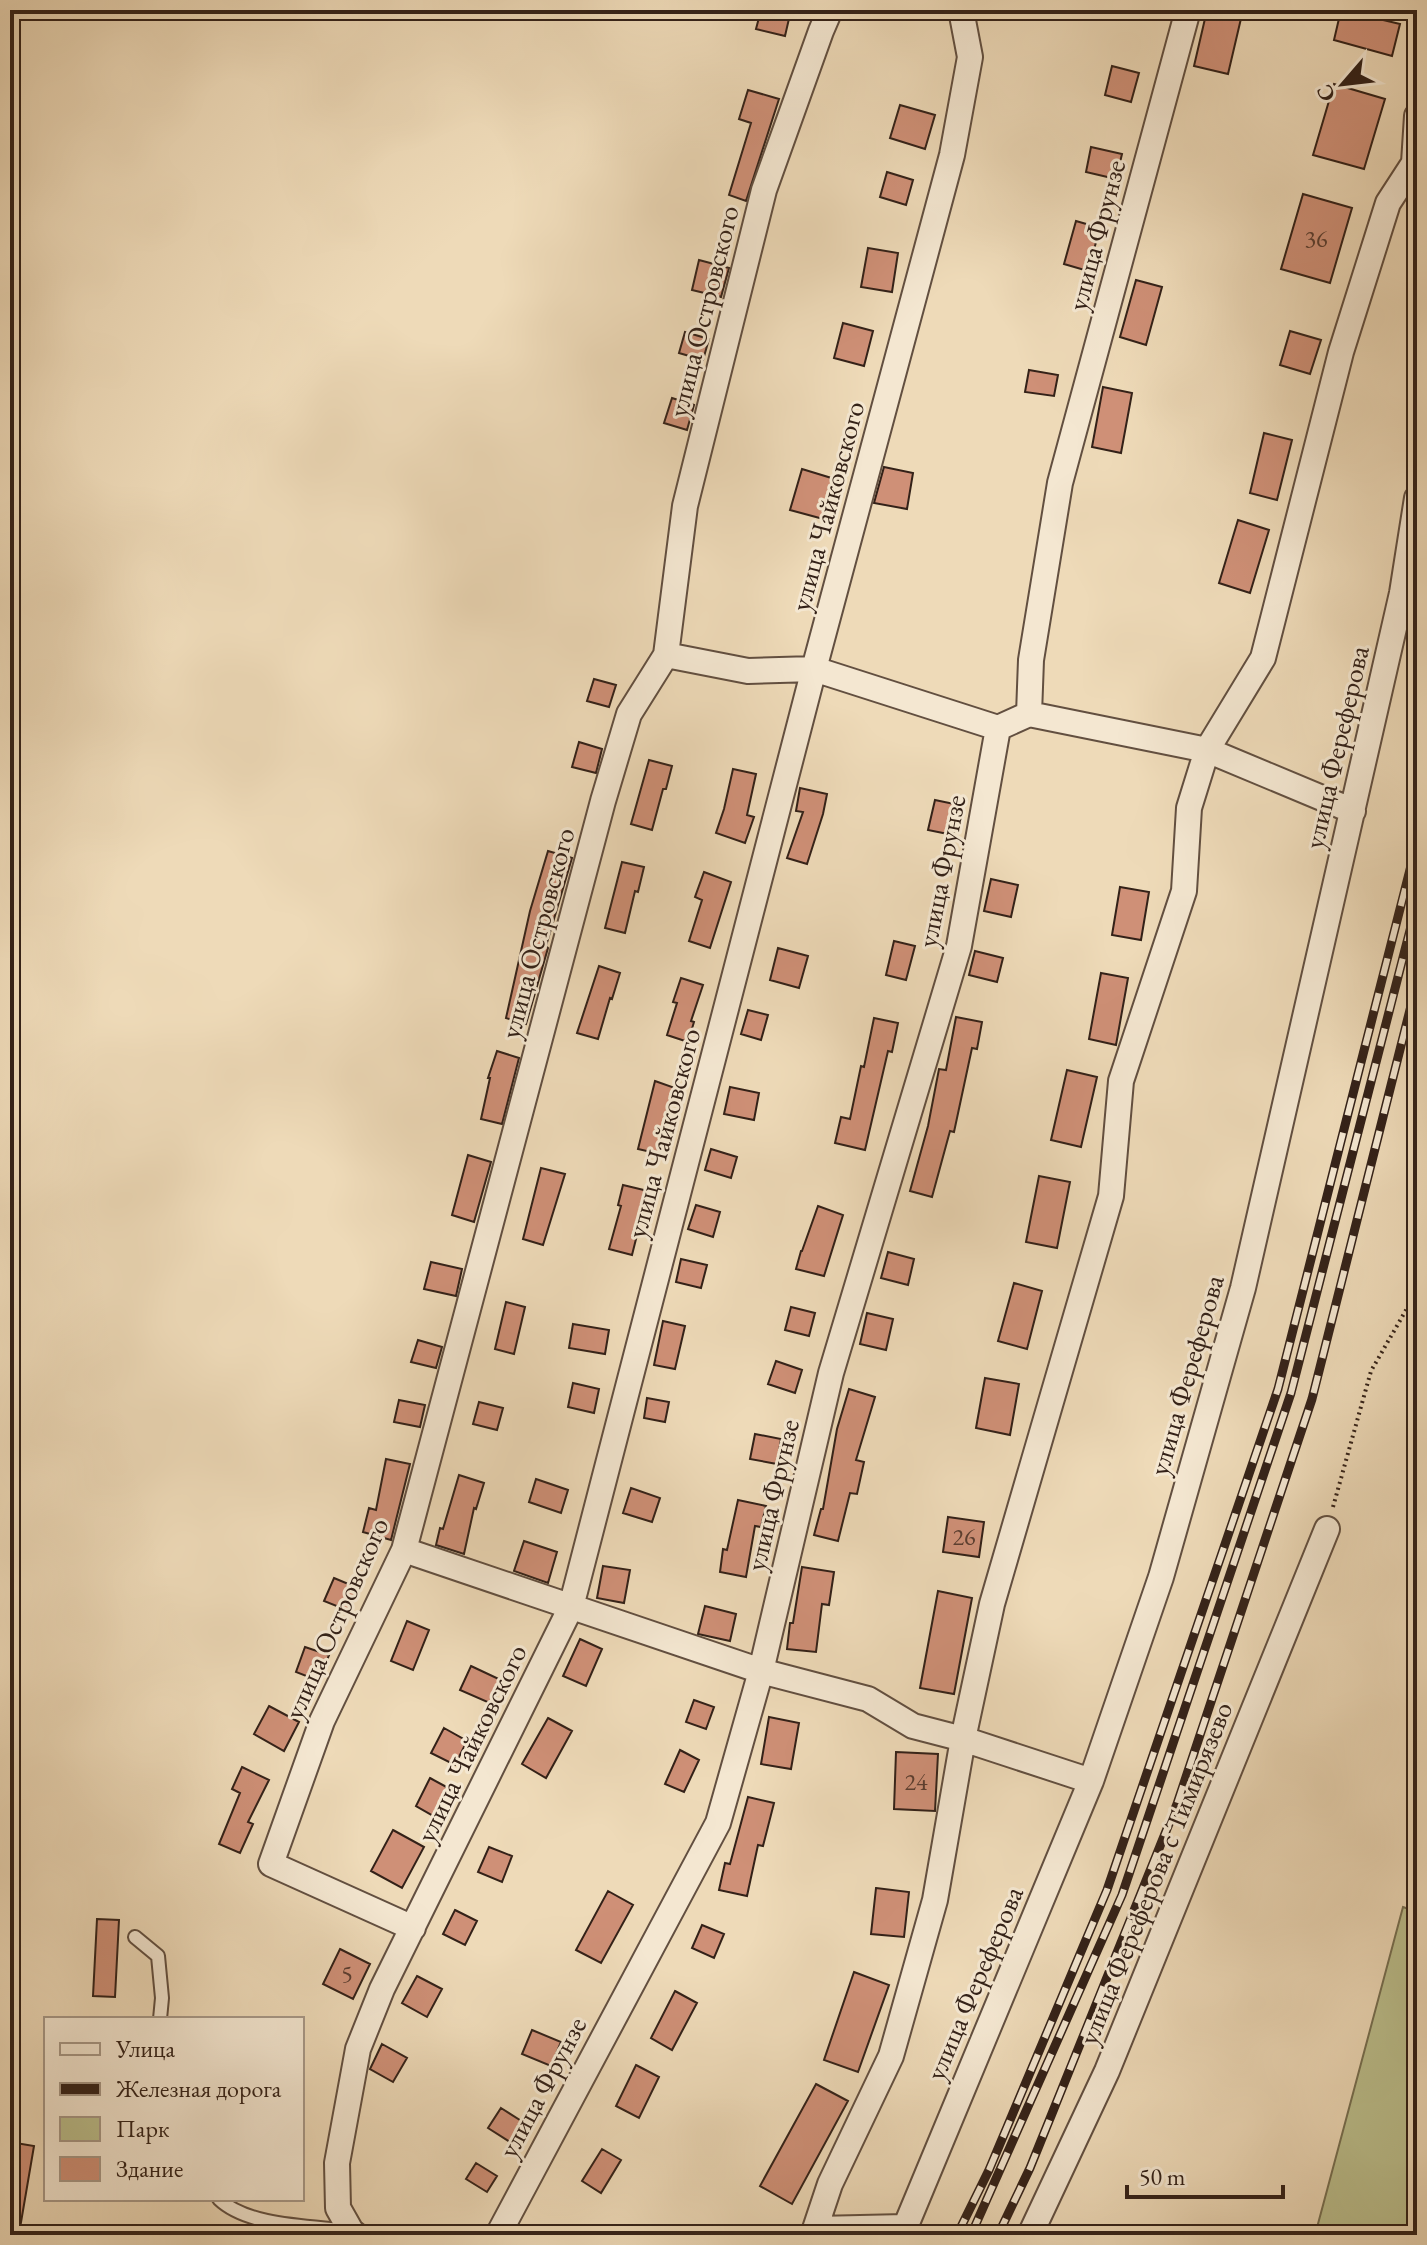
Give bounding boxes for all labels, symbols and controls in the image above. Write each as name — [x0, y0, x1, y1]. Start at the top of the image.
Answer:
north arrow — [1303, 44, 1383, 124]
text: С — [1309, 79, 1342, 107]
street label: улица Фрунзе — [1059, 156, 1133, 314]
street label: улица Островского — [659, 201, 747, 421]
house number: 36 — [1304, 223, 1328, 254]
street label: улица Чайковского — [782, 397, 872, 615]
street label: улица Фереферова — [1295, 641, 1377, 852]
street label: улица Фрунзе — [909, 792, 973, 950]
street label: улица Островского — [492, 824, 582, 1042]
street label: улица Чайковского — [618, 1024, 708, 1242]
street label: улица Фереферова — [1140, 1270, 1232, 1480]
street label: улица Фрунзе — [737, 1416, 807, 1574]
street label: улица Островского — [275, 1512, 397, 1724]
house number: 26 — [952, 1521, 976, 1552]
street label: улица Чайковского — [407, 1638, 535, 1848]
street label: улица Фереферова с Тимирязево — [1070, 1696, 1240, 2050]
house number: 24 — [904, 1766, 928, 1797]
street label: улица Фереферова — [917, 1880, 1031, 2085]
house number: 5 — [341, 1958, 353, 1989]
street label: улица Фрунзе — [490, 2010, 594, 2164]
legend — [44, 2017, 304, 2201]
text: Улица — [115, 2033, 175, 2064]
text: Железная дорога — [115, 2073, 282, 2104]
text: Парк — [116, 2113, 170, 2144]
scale bar — [1127, 2149, 1283, 2199]
text: Здание — [116, 2153, 183, 2184]
text: 50 m — [1139, 2161, 1186, 2192]

